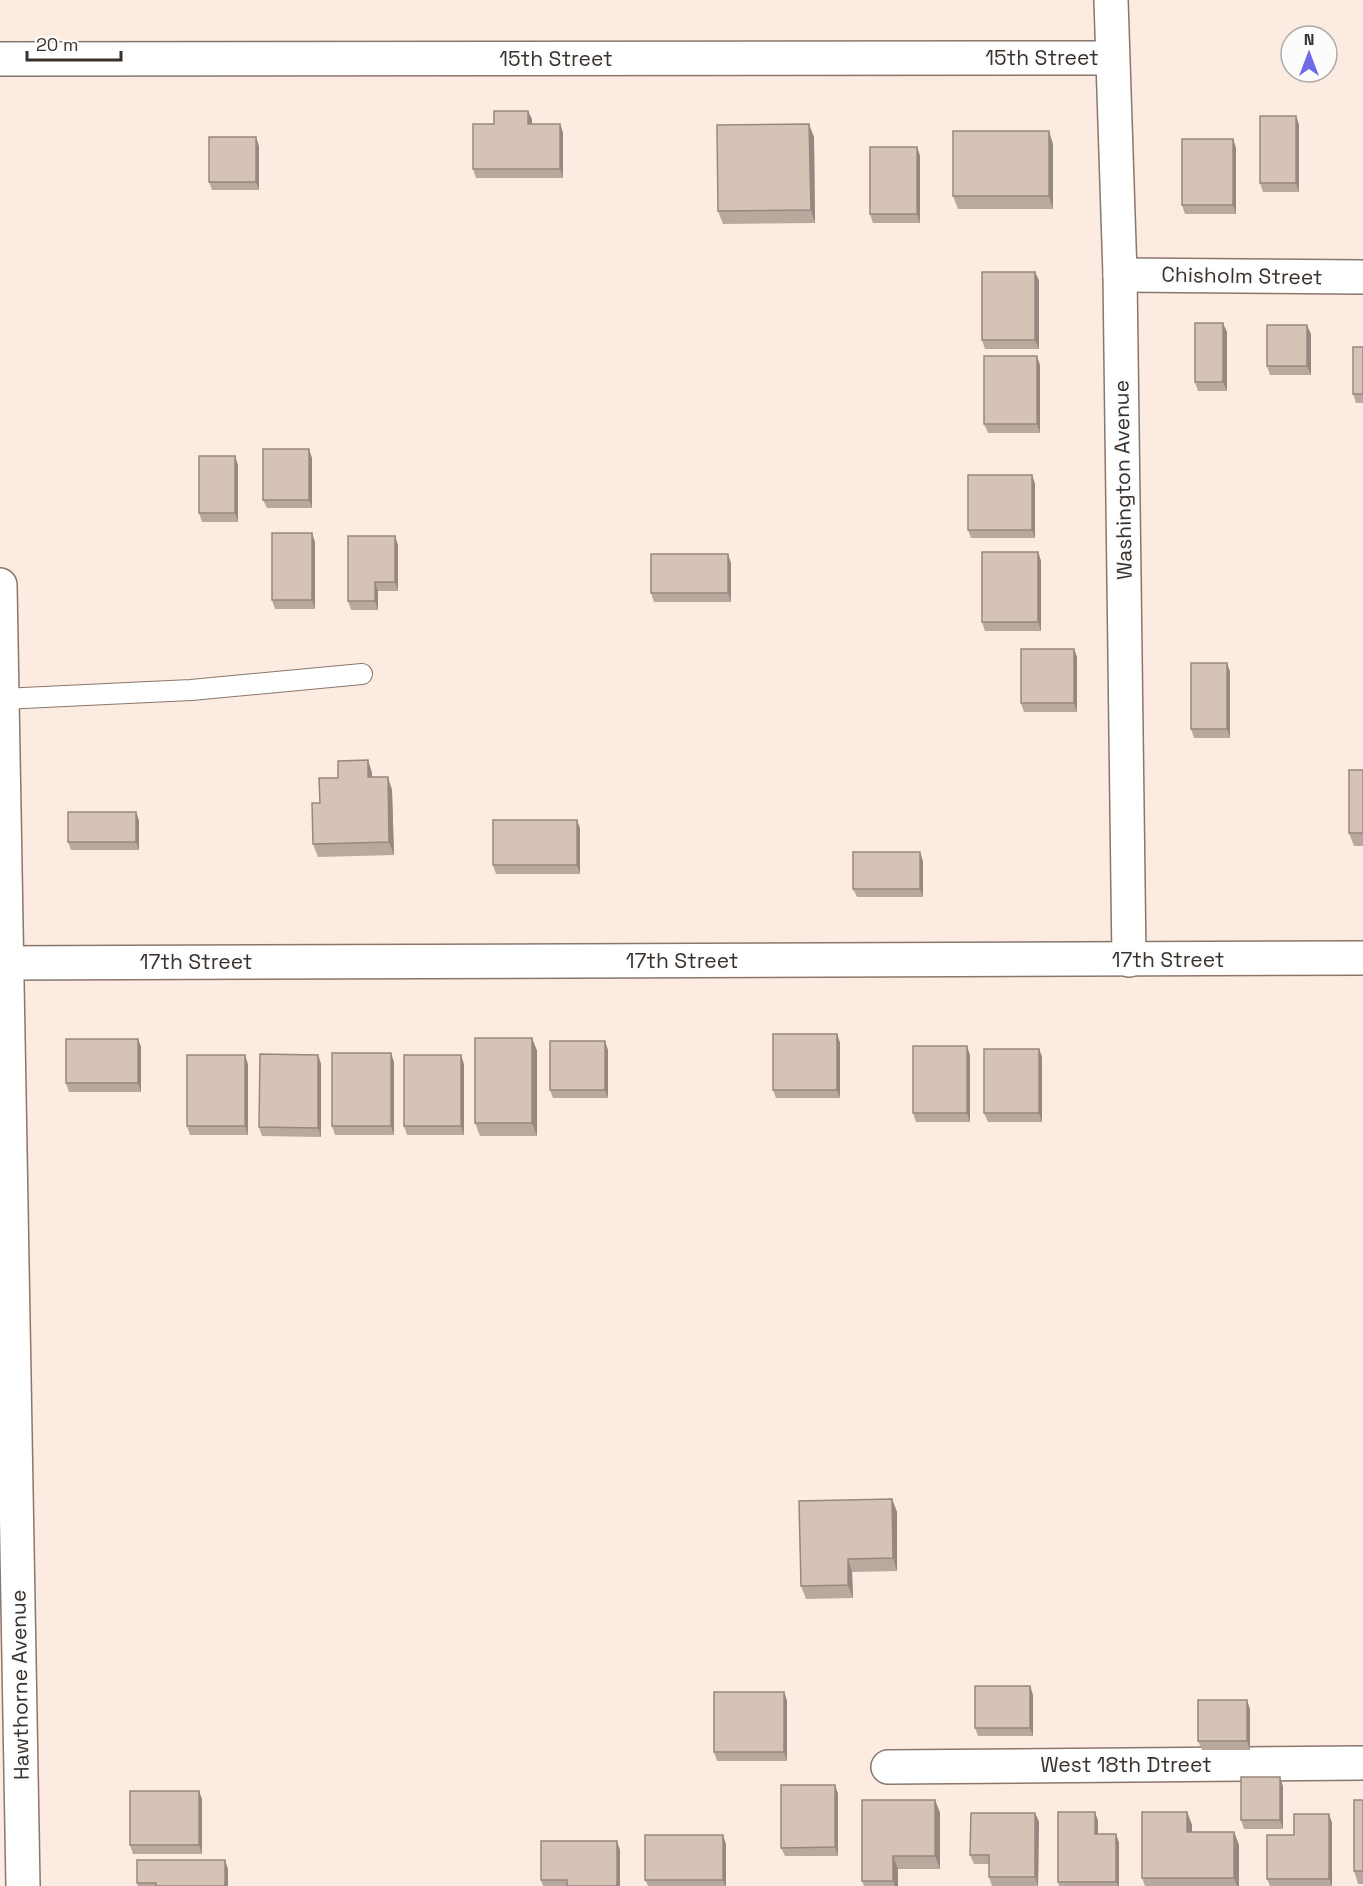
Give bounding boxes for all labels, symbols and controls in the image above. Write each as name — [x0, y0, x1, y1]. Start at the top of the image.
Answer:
scale bar — [27, 24, 122, 62]
north arrow — [1279, 24, 1339, 84]
text: N — [1304, 29, 1314, 50]
text: 20 m — [36, 33, 79, 56]
street label: 15th Street — [985, 44, 1099, 71]
street label: 15th Street — [499, 45, 613, 72]
street label: Chisholm Street — [1161, 261, 1323, 290]
street label: Washington Avenue — [1107, 380, 1138, 580]
street label: 17th Street — [1112, 946, 1224, 973]
street label: 17th Street — [626, 947, 738, 974]
street label: 17th Street — [140, 948, 252, 975]
street label: Hawthorne Avenue — [4, 1590, 35, 1780]
street label: West 18th Dtreet — [1040, 1751, 1212, 1778]

